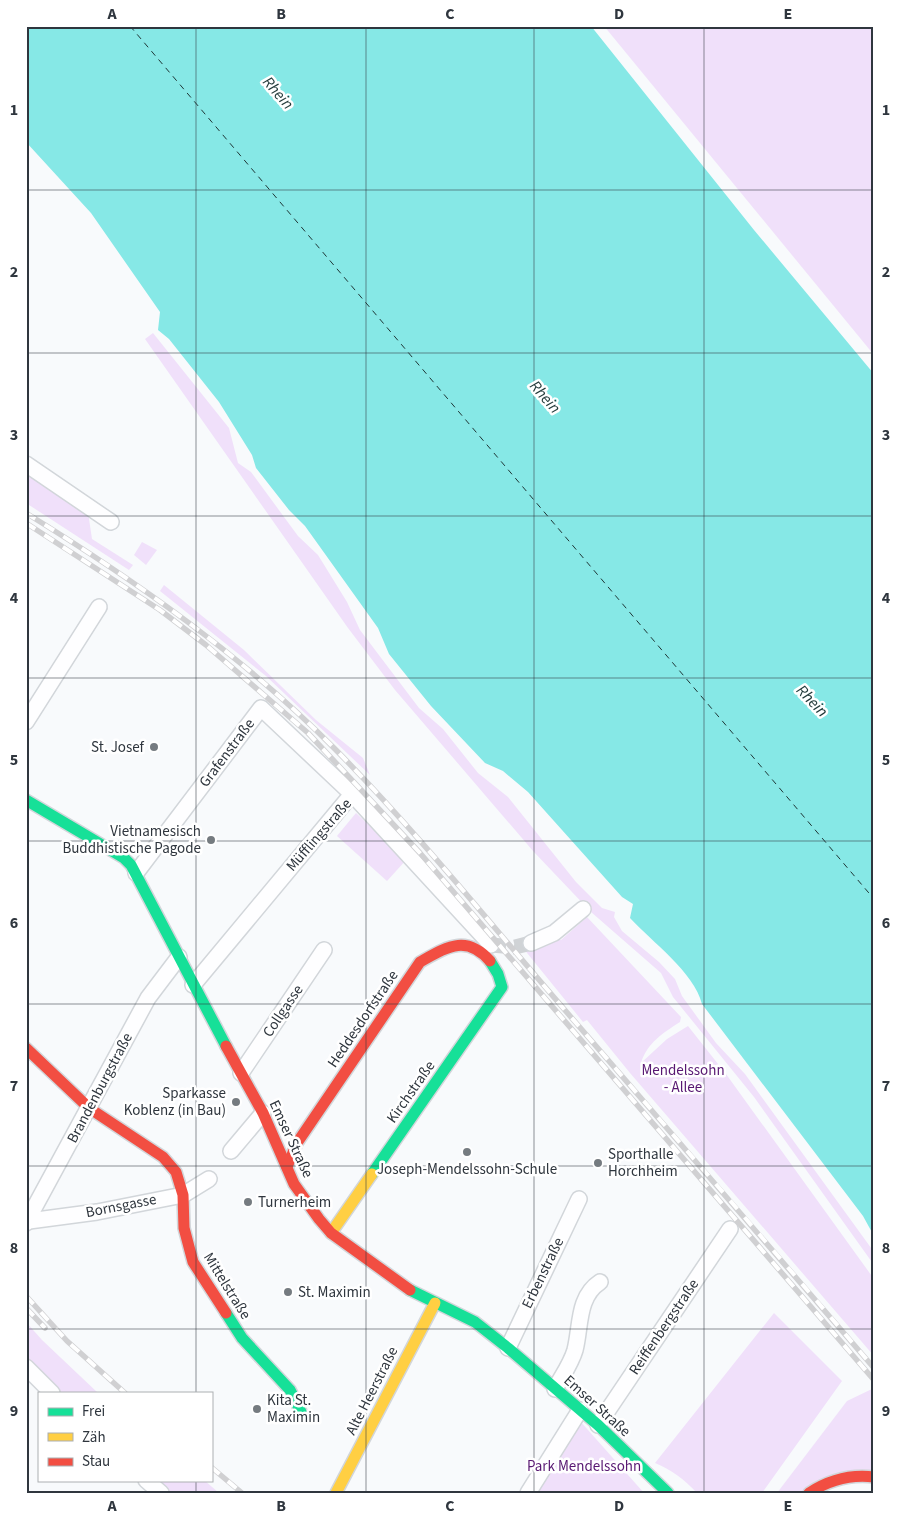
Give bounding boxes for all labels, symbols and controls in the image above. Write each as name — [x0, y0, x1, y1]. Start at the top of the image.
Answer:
text: A — [106, 3, 117, 25]
text: B — [276, 3, 286, 25]
text: C — [445, 3, 455, 25]
text: D — [614, 3, 624, 25]
text: E — [784, 3, 792, 25]
water label: Rhein — [258, 72, 298, 114]
text: 1 — [10, 99, 18, 121]
text: 1 — [882, 99, 890, 121]
text: 2 — [10, 261, 18, 283]
text: 2 — [882, 261, 890, 283]
water label: Rhein — [525, 376, 565, 418]
text: 3 — [10, 424, 18, 446]
text: 3 — [882, 424, 890, 446]
text: 4 — [10, 587, 19, 609]
text: 4 — [882, 587, 891, 609]
water label: Rhein — [791, 680, 833, 722]
street label: Grafenstraße — [194, 714, 260, 792]
place label: St. Josef — [91, 737, 145, 758]
marker: St. Josef — [148, 741, 160, 753]
text: 5 — [10, 749, 18, 771]
text: 5 — [882, 749, 890, 771]
street label: Müfflingstraße — [281, 794, 357, 876]
place label: Vietnamesisch Buddhistische Pagode — [62, 821, 201, 859]
marker: Vietnamesisch Buddhistische Pagode — [205, 834, 217, 846]
text: 6 — [10, 912, 18, 934]
text: 6 — [882, 912, 890, 934]
street label: Heddesdorfstraße — [323, 966, 403, 1072]
street label: Collgasse — [258, 981, 308, 1041]
street label: Brandenburgstraße — [62, 1029, 138, 1147]
street label: Kirchstraße — [382, 1056, 440, 1128]
park label: Mendelssohn - Allee — [641, 1060, 725, 1098]
text: 7 — [10, 1075, 18, 1097]
text: 7 — [882, 1075, 890, 1097]
place label: Sparkasse Koblenz (in Bau) — [124, 1083, 226, 1121]
marker: Sparkasse Koblenz (in Bau) — [230, 1096, 242, 1108]
street label: Emser Straße — [264, 1097, 318, 1181]
place label: Sporthalle Horchheim — [608, 1144, 678, 1182]
marker: Joseph-Mendelssohn-Schule — [461, 1146, 473, 1158]
marker: Sporthalle Horchheim — [592, 1157, 604, 1169]
place label: Joseph-Mendelssohn-Schule — [377, 1159, 557, 1180]
street label: Bornsgasse — [84, 1189, 158, 1223]
place label: Turnerheim — [258, 1192, 331, 1213]
marker: Turnerheim — [242, 1196, 254, 1208]
street label: Erbenstraße — [517, 1234, 569, 1312]
text: 8 — [10, 1237, 18, 1259]
text: 8 — [882, 1237, 890, 1259]
street label: Mittelstraße — [198, 1249, 256, 1323]
street label: Reiffenbergstraße — [624, 1275, 704, 1379]
place label: St. Maximin — [298, 1282, 371, 1303]
marker: St. Maximin — [282, 1286, 294, 1298]
street label: Alte Heerstraße — [341, 1343, 403, 1439]
street label: Emser Straße — [559, 1370, 635, 1442]
place label: Kita St. Maximin — [267, 1390, 320, 1428]
legend — [38, 1392, 212, 1482]
text: 9 — [10, 1400, 18, 1422]
text: 9 — [882, 1400, 890, 1422]
text: Frei — [82, 1401, 105, 1422]
marker: Kita St. Maximin — [251, 1403, 263, 1415]
text: Zäh — [82, 1427, 106, 1448]
text: Stau — [82, 1451, 110, 1472]
park label: Park Mendelssohn — [527, 1456, 641, 1477]
text: A — [106, 1495, 117, 1517]
text: B — [276, 1495, 286, 1517]
text: C — [445, 1495, 455, 1517]
text: D — [614, 1495, 624, 1517]
text: E — [784, 1495, 792, 1517]

